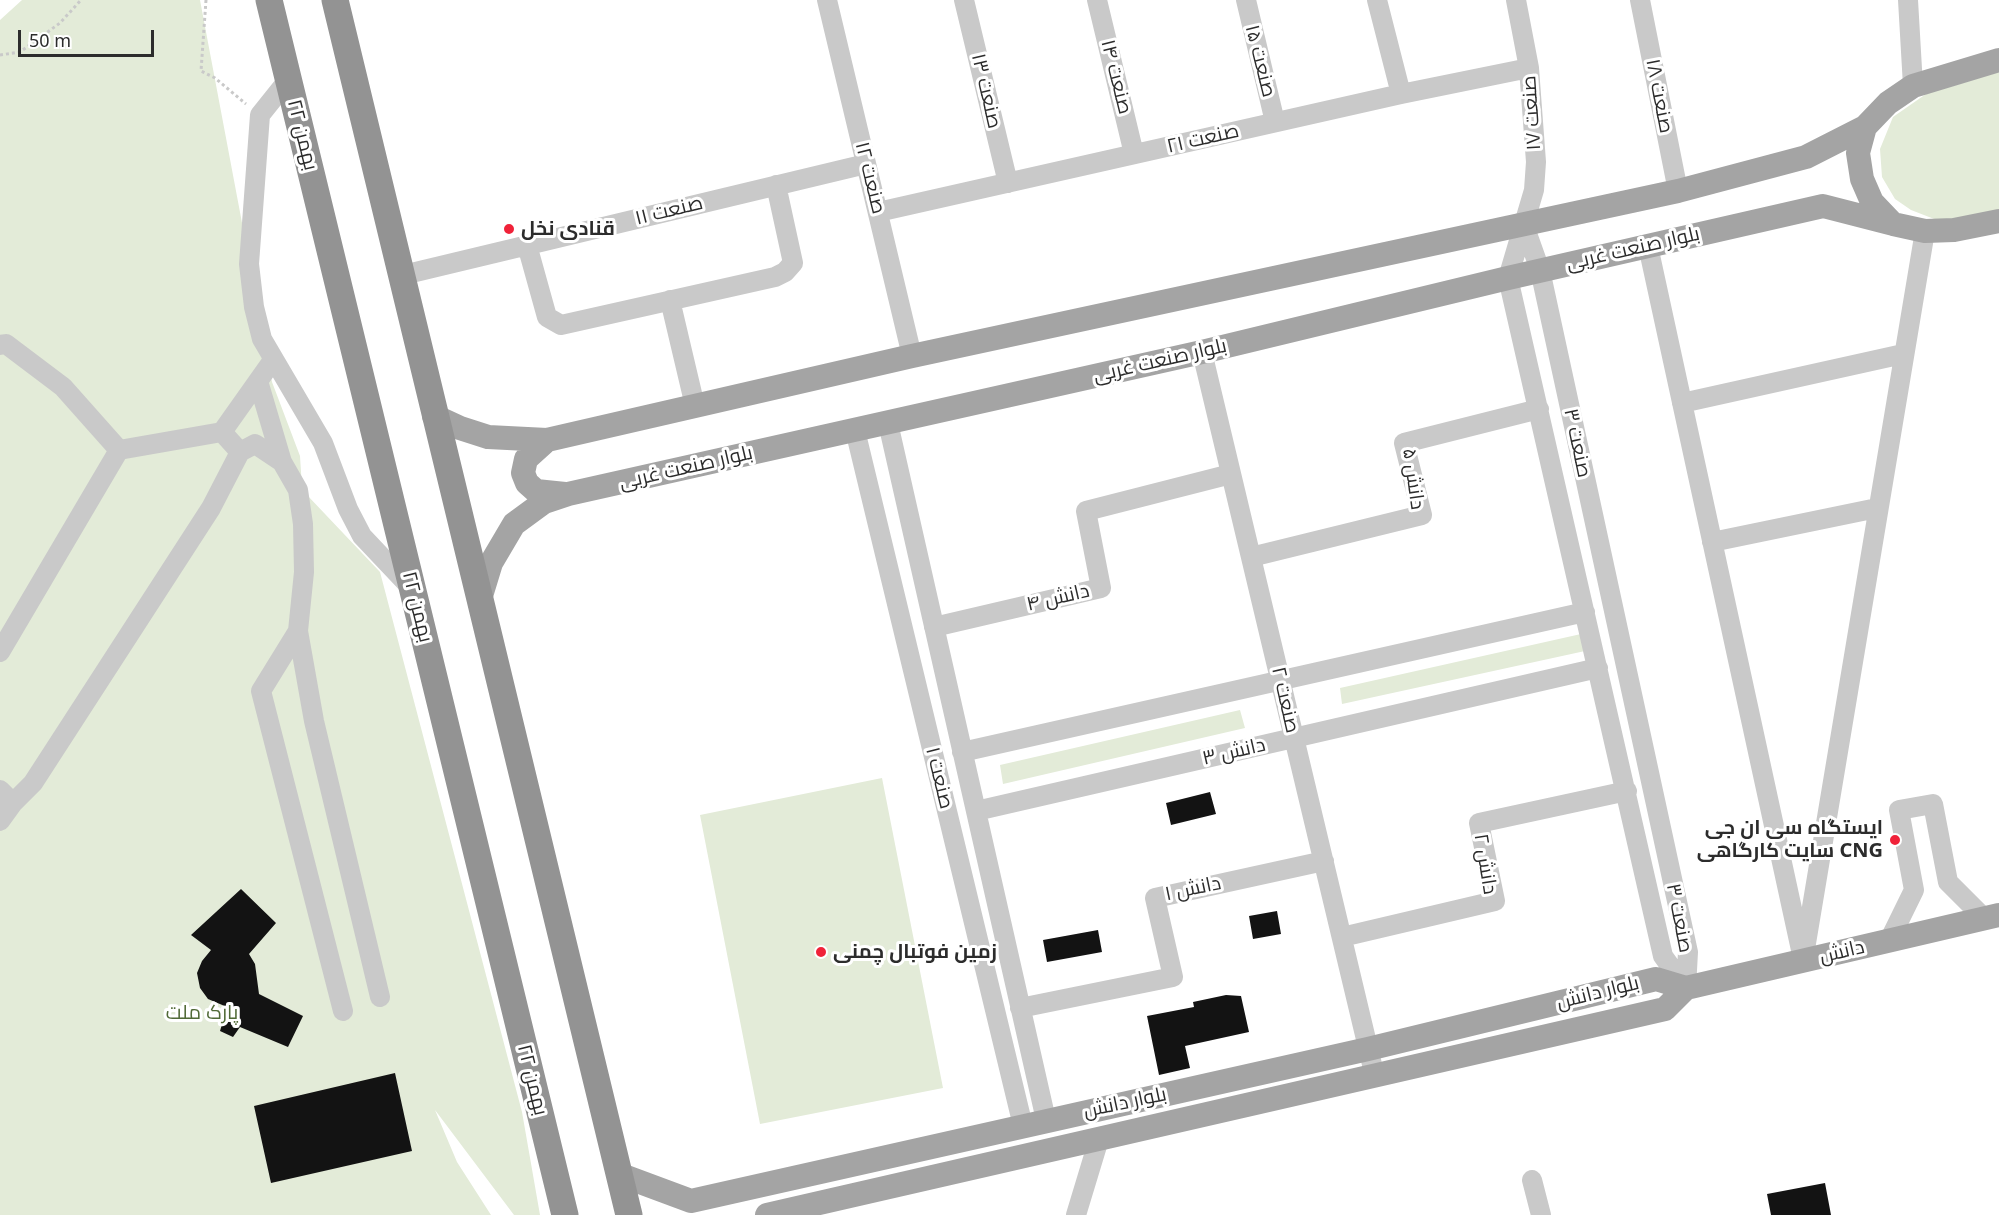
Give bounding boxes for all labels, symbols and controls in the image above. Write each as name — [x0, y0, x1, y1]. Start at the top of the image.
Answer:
scale bar — [21, 18, 158, 56]
street label: صنعت ۱۵ — [1239, 22, 1281, 100]
text: 50 m — [29, 28, 71, 52]
street label: صنعت ۱۴ — [1095, 37, 1137, 117]
street label: صنعت ۱۳ — [966, 51, 1006, 131]
street label: صنعت ۱۸ — [1640, 57, 1678, 135]
street label: صنعت ۱۷ — [1517, 75, 1547, 151]
street label: ۲۲ بهمن — [282, 97, 322, 173]
street label: صنعت ۲۱ — [1165, 119, 1241, 159]
street label: صنعت ۱۲ — [849, 140, 891, 216]
street label: صنعت ۱۱ — [633, 191, 705, 231]
place label: قنادی نخل — [521, 217, 615, 241]
marker: قنادی نخل — [502, 222, 516, 236]
street label: بلوار صنعت غربی — [1564, 222, 1702, 276]
street label: بلوار صنعت غربی — [1091, 334, 1229, 388]
street label: صنعت ۳ — [1558, 406, 1596, 480]
street label: بلوار صنعت غربی — [617, 441, 755, 495]
street label: دانش ۵ — [1397, 447, 1429, 511]
street label: ۲۲ بهمن — [397, 569, 437, 645]
street label: دانش ۴ — [1024, 579, 1092, 617]
street label: صنعت ۲ — [1266, 665, 1304, 735]
street label: دانش ۳ — [1200, 733, 1268, 771]
street label: صنعت ۱ — [920, 745, 958, 811]
place label: ایستگاه سی ان جی سایت کارگاهی CNG — [1697, 816, 1883, 863]
street label: دانش ۲ — [1468, 832, 1502, 896]
marker: ایستگاه سی ان جی سایت کارگاهی CNG — [1888, 833, 1902, 847]
street label: دانش ۱ — [1163, 871, 1223, 907]
street label: صنعت ۳ — [1661, 881, 1697, 955]
street label: دانش — [1817, 935, 1867, 969]
place label: زمین فوتبال چمنی — [833, 940, 997, 964]
marker: زمین فوتبال چمنی — [814, 945, 828, 959]
street label: بلوار دانش — [1554, 971, 1642, 1015]
park label: پارک ملت — [166, 1001, 238, 1025]
street label: ۲۲ بهمن — [512, 1042, 552, 1118]
street label: بلوار دانش — [1081, 1083, 1169, 1123]

